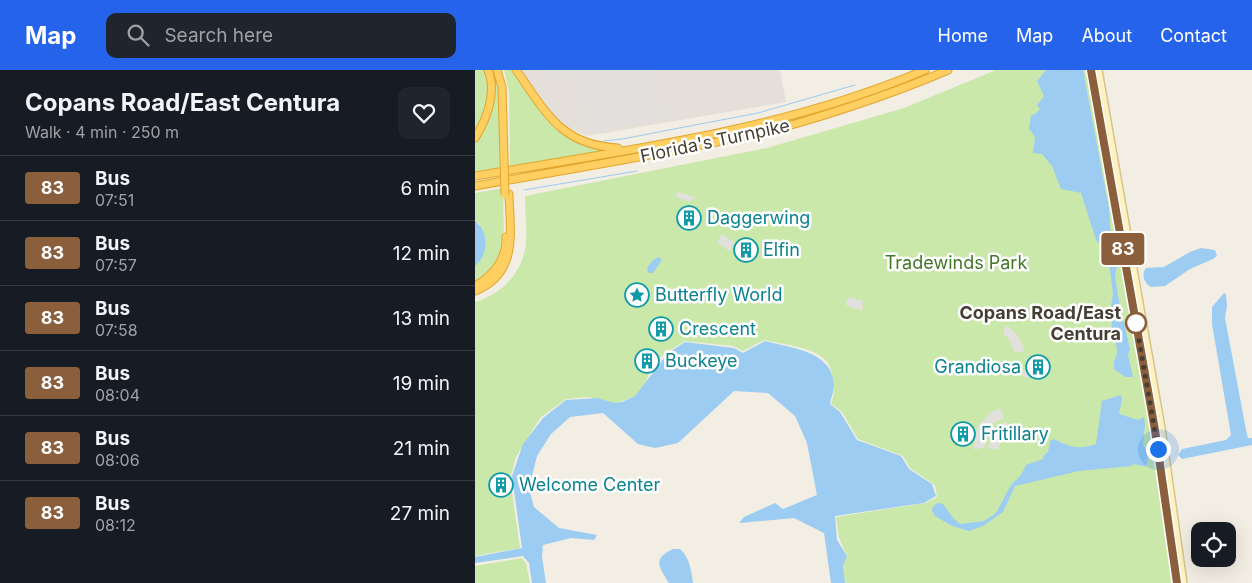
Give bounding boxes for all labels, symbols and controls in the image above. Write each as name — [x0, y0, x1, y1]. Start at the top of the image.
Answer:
search box — [106, 13, 456, 58]
text: Map — [25, 21, 76, 50]
icon: search — [124, 21, 152, 49]
text: Search here — [164, 24, 273, 47]
text: Home — [938, 25, 988, 46]
text: Map — [1016, 25, 1053, 46]
text: About — [1081, 25, 1132, 46]
text: Contact — [1160, 25, 1227, 46]
button: heart — [398, 87, 450, 139]
text: Copans Road/East Centura — [25, 88, 340, 117]
street label: Florida's Turnpike — [638, 114, 792, 167]
text: Walk · 4 min · 250 m — [25, 122, 179, 142]
text: Bus — [95, 167, 130, 190]
text: 83 — [41, 177, 64, 198]
text: 6 min — [400, 177, 450, 200]
text: 07:51 — [95, 190, 134, 210]
building icon: Daggerwing — [676, 205, 702, 231]
place label: Daggerwing — [707, 207, 810, 228]
text: Bus — [95, 232, 130, 255]
line badge: 83 — [1101, 233, 1145, 265]
building icon: Elfin — [733, 237, 759, 263]
text: 83 — [1111, 238, 1135, 259]
place label: Elfin — [763, 239, 800, 260]
text: 83 — [41, 242, 64, 263]
text: 12 min — [393, 242, 450, 265]
park label: Tradewinds Park — [885, 252, 1027, 273]
text: 07:57 — [95, 255, 137, 275]
place icon: Butterfly World — [624, 282, 650, 308]
place label: Butterfly World — [655, 284, 782, 305]
text: Bus — [95, 297, 130, 320]
place label: Copans Road/East Centura — [959, 302, 1121, 344]
text: 83 — [41, 307, 64, 328]
text: 13 min — [393, 307, 450, 330]
marker: Copans Road/East Centura — [1125, 312, 1147, 334]
building icon: Crescent — [648, 316, 674, 342]
place label: Crescent — [679, 318, 756, 339]
text: 07:58 — [95, 320, 138, 340]
building icon: Buckeye — [634, 348, 660, 374]
place label: Buckeye — [665, 350, 738, 371]
building icon: Grandiosa — [1025, 354, 1051, 380]
place label: Grandiosa — [934, 356, 1021, 377]
text: Bus — [95, 362, 130, 385]
text: 83 — [41, 372, 64, 393]
text: 19 min — [393, 372, 450, 395]
text: 08:04 — [95, 385, 140, 405]
building icon: Fritillary — [950, 421, 976, 447]
place label: Fritillary — [981, 423, 1049, 444]
text: Bus — [95, 427, 130, 450]
text: 83 — [41, 437, 64, 458]
text: 21 min — [393, 437, 450, 460]
your location — [1146, 437, 1171, 462]
text: 08:06 — [95, 450, 140, 470]
building icon: Welcome Center — [488, 472, 514, 498]
place label: Welcome Center — [519, 474, 661, 495]
text: Bus — [95, 492, 130, 515]
text: 83 — [41, 502, 64, 523]
text: 27 min — [390, 502, 450, 525]
text: 08:12 — [95, 515, 136, 535]
map controls — [1191, 522, 1236, 567]
button: locate — [1191, 522, 1236, 567]

